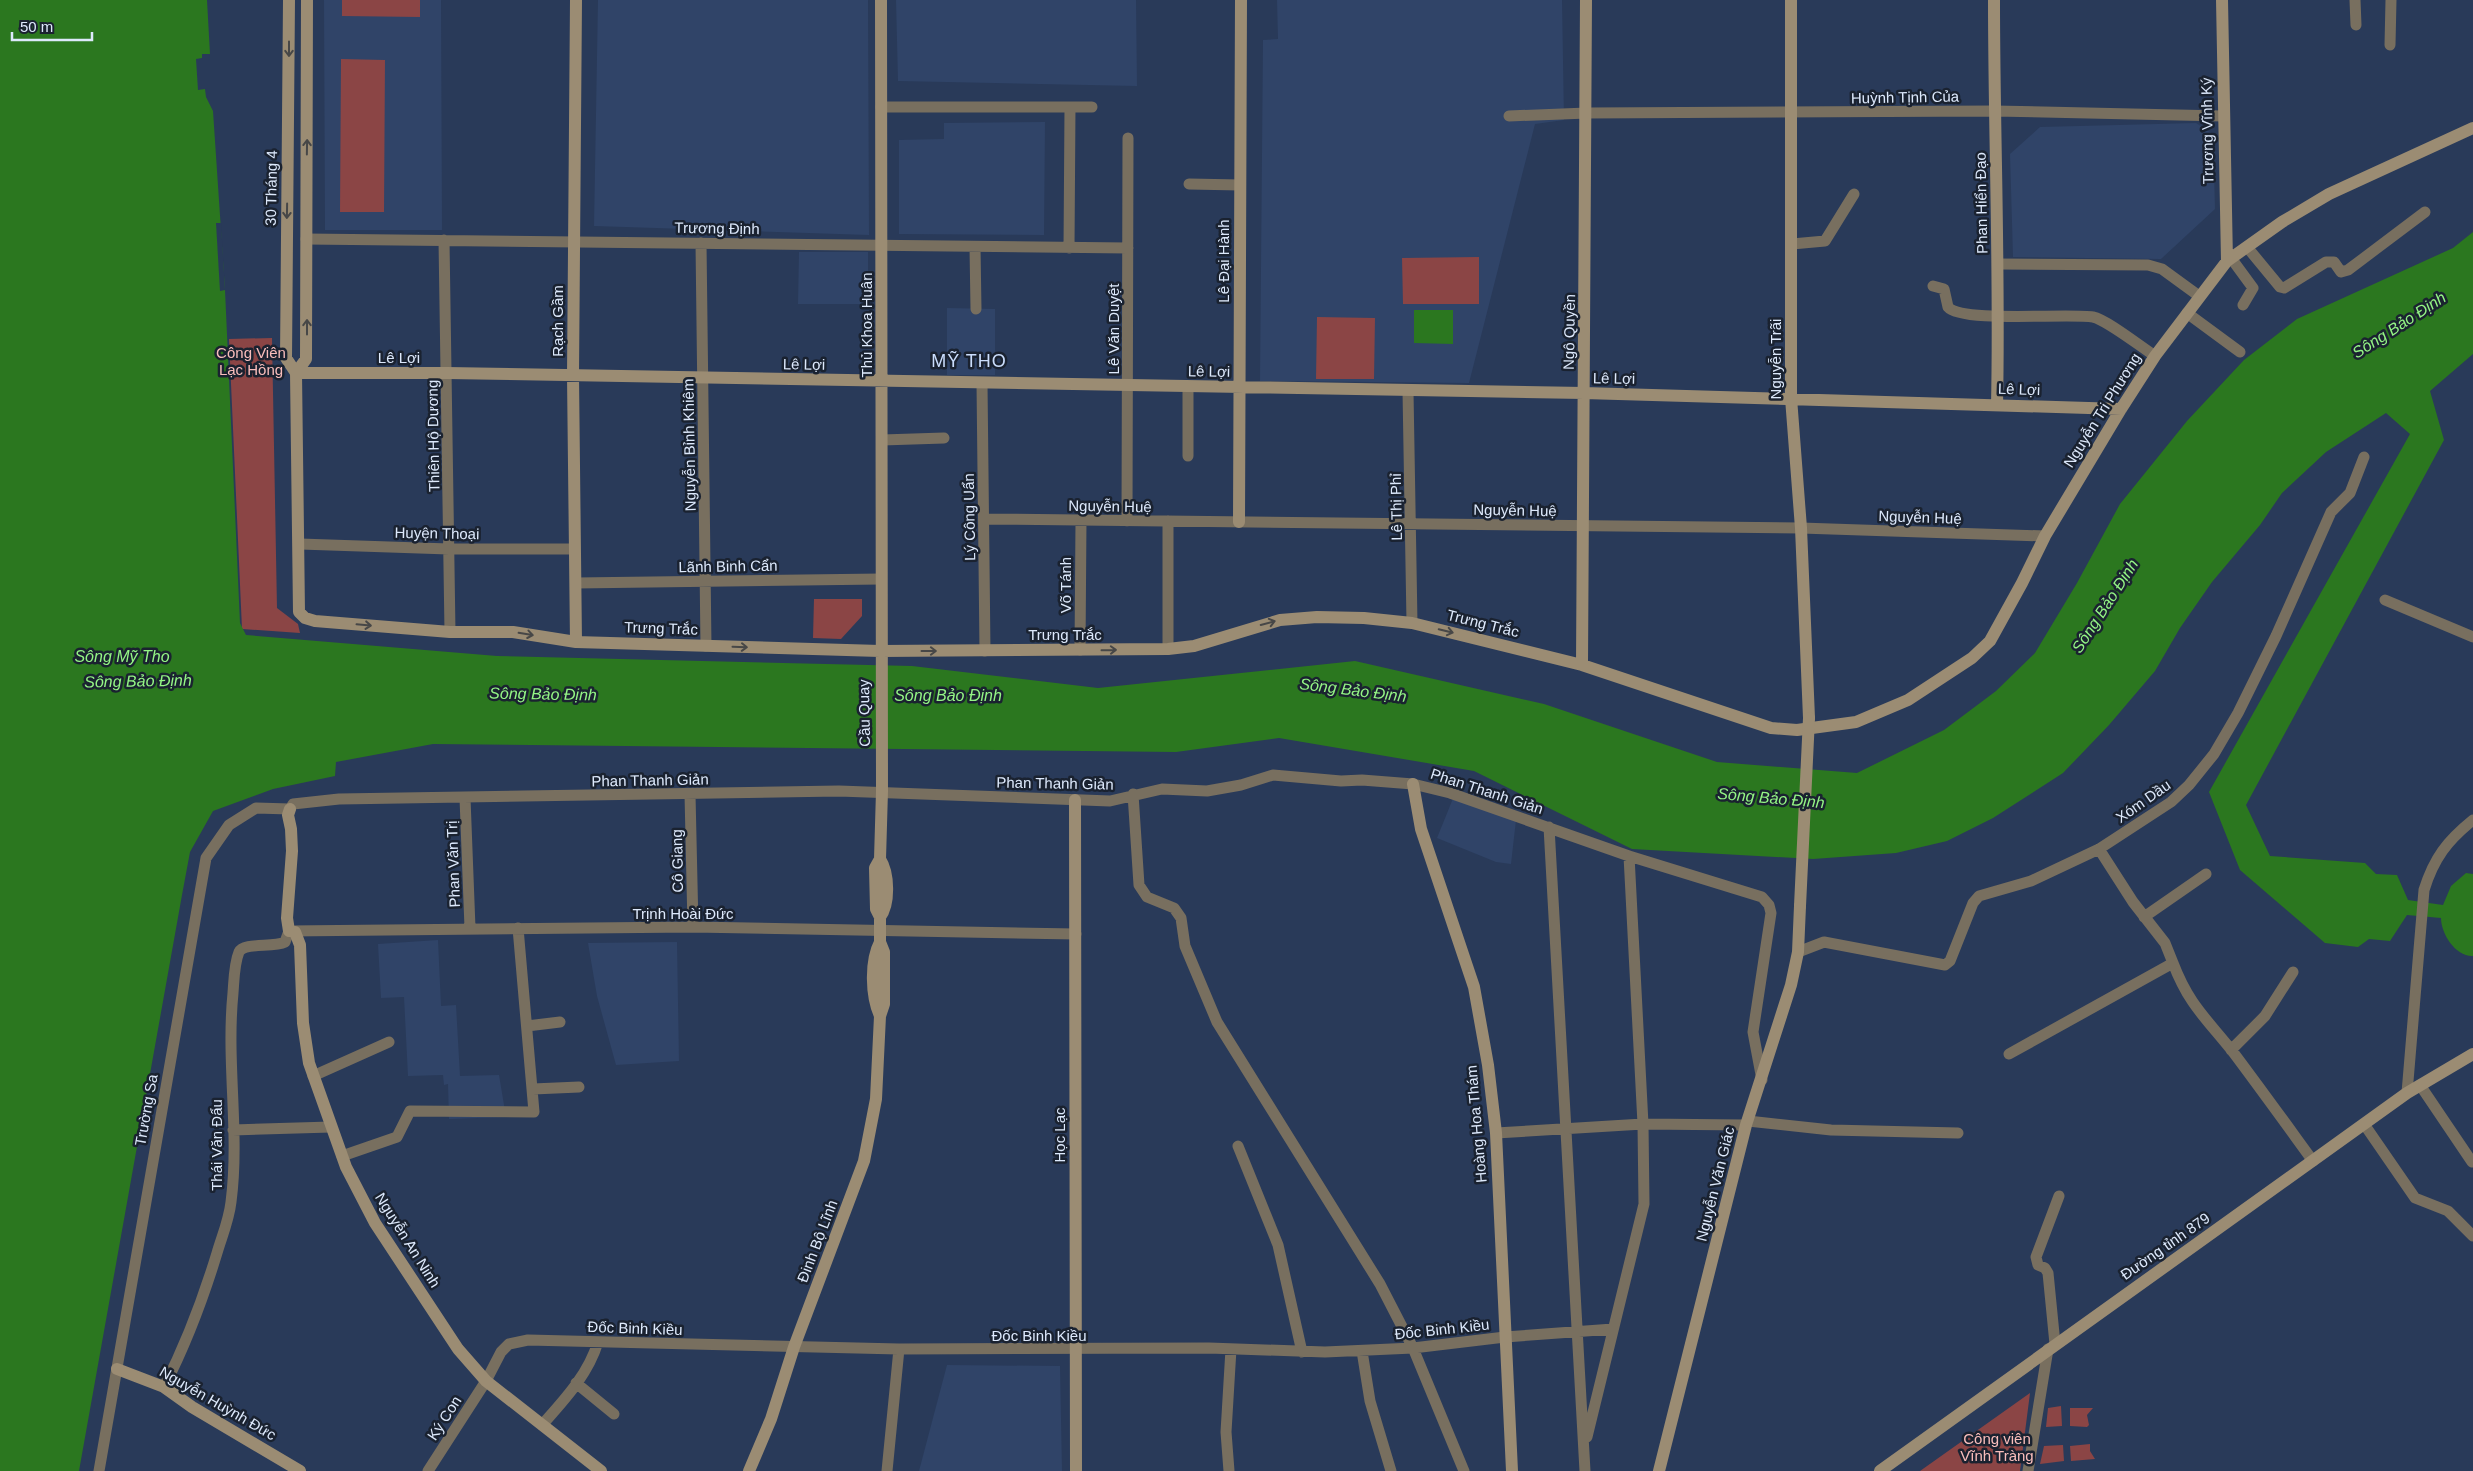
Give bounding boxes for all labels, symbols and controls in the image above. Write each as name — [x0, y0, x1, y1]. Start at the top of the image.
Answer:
scale bar — [12, 10, 92, 42]
text: 50 m — [20, 18, 53, 35]
one-way arrow — [284, 40, 294, 56]
street label: Trương Vĩnh Ký — [2198, 77, 2216, 185]
street label: Huỳnh Tịnh Của — [1851, 88, 1960, 106]
one-way arrow — [302, 140, 312, 156]
street label: 30 Tháng 4 — [262, 150, 280, 226]
street label: Phan Hiển Đạo — [1972, 152, 1990, 254]
one-way arrow — [283, 203, 292, 219]
street label: Trương Định — [674, 219, 760, 237]
street label: Lê Đại Hành — [1215, 219, 1232, 303]
street label: Thủ Khoa Huân — [858, 272, 875, 378]
street label: Lê Văn Duyệt — [1105, 283, 1122, 374]
street label: Rạch Gầm — [549, 285, 566, 357]
water label: Sông Bảo Định — [2349, 289, 2449, 361]
street label: Ngô Quyền — [1560, 294, 1578, 370]
street label: Nguyễn Trãi — [1767, 319, 1784, 399]
one-way arrow — [302, 320, 311, 336]
park label: Công Viên Lạc Hồng — [216, 344, 286, 378]
street label: Lê Lợi — [378, 349, 420, 366]
district label: MỸ THO — [931, 350, 1007, 371]
street label: Nguyễn Tri Phương — [2060, 350, 2144, 470]
street label: Lê Lợi — [783, 355, 825, 373]
street label: Lê Lợi — [1188, 362, 1230, 380]
street label: Lê Lợi — [1593, 369, 1635, 387]
street label: Nguyễn Bỉnh Khiêm — [679, 379, 699, 511]
street label: Thiên Hộ Dương — [424, 380, 442, 492]
street label: Lê Lợi — [1998, 380, 2040, 398]
street label: Lý Công Uẩn — [960, 473, 978, 561]
street label: Lê Thị Phỉ — [1387, 473, 1405, 541]
street label: Nguyễn Huệ — [1068, 497, 1152, 515]
street label: Nguyễn Huệ — [1473, 501, 1557, 519]
street label: Nguyễn Huệ — [1878, 507, 1962, 527]
street label: Huyện Thoại — [394, 524, 480, 542]
water label: Sông Bảo Định — [2069, 556, 2141, 656]
street label: Lãnh Binh Cẩn — [678, 557, 778, 575]
street label: Võ Tánh — [1057, 557, 1074, 613]
street label: Trưng Trắc — [1445, 606, 1521, 640]
street label: Trưng Trắc — [624, 618, 699, 638]
one-way arrow — [1259, 618, 1275, 627]
one-way arrow — [356, 620, 372, 630]
street label: Trưng Trắc — [1028, 626, 1102, 643]
one-way arrow — [1437, 627, 1453, 636]
one-way arrow — [518, 630, 534, 640]
one-way arrow — [732, 642, 748, 651]
one-way arrow — [1100, 645, 1117, 655]
one-way arrow — [920, 646, 937, 656]
water label: Sông Mỹ Tho — [74, 648, 170, 665]
water label: Sông Bảo Định — [84, 672, 192, 690]
water label: Sông Bảo Định — [1299, 675, 1408, 705]
street label: Cầu Quay — [855, 679, 873, 747]
water label: Sông Bảo Định — [489, 685, 597, 703]
water label: Sông Bảo Định — [894, 687, 1002, 704]
street label: Phan Thanh Giản — [1429, 765, 1545, 817]
street label: Phan Thanh Giản — [591, 770, 709, 790]
street label: Phan Thanh Giản — [996, 773, 1114, 793]
street label: Xóm Dầu — [2113, 776, 2173, 826]
water label: Sông Bảo Định — [1717, 785, 1825, 811]
street label: Phan Văn Trị — [443, 820, 463, 908]
street label: Cô Giang — [668, 829, 686, 893]
street label: Trịnh Hoài Đức — [632, 905, 734, 922]
street label: Hoàng Hoa Thám — [1462, 1064, 1490, 1184]
street label: Trường Sa — [131, 1072, 161, 1147]
street label: Thái Văn Đẩu — [208, 1099, 225, 1191]
street label: Học Lạc — [1051, 1107, 1068, 1163]
street label: Nguyễn Văn Giác — [1693, 1124, 1738, 1243]
street label: Nguyễn An Ninh — [372, 1190, 444, 1290]
street label: Đinh Bộ Lĩnh — [794, 1197, 840, 1285]
street label: Đường tỉnh 879 — [2117, 1209, 2213, 1283]
street label: Đốc Binh Kiều — [1394, 1316, 1490, 1342]
street label: Đốc Binh Kiều — [587, 1318, 683, 1338]
street label: Đốc Binh Kiều — [991, 1327, 1087, 1344]
street label: Nguyễn Huỳnh Đức — [157, 1363, 280, 1444]
street label: Ký Con — [423, 1393, 465, 1443]
park label: Công viên Vĩnh Tràng — [1960, 1430, 2034, 1464]

